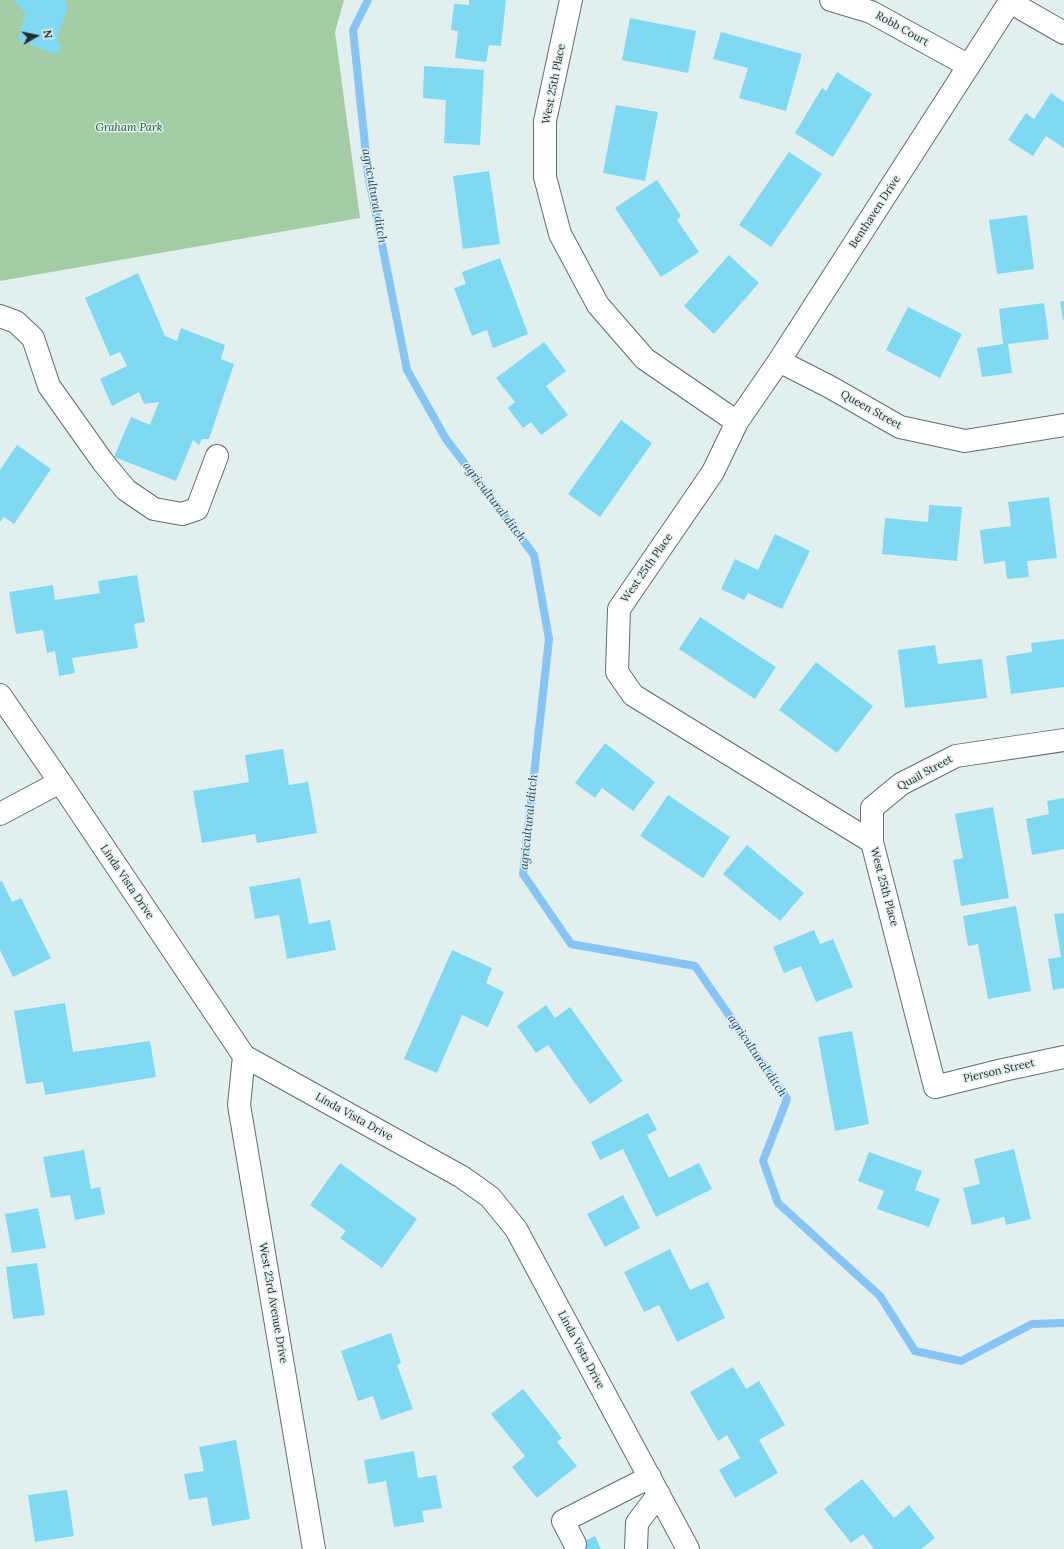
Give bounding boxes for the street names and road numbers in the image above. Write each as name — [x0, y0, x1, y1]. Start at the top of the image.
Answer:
street label: Robb Court — [873, 9, 931, 49]
street label: West 25th Place — [540, 43, 568, 125]
street label: Benthaven Drive — [847, 173, 903, 251]
street label: Queen Street — [838, 388, 904, 432]
street label: West 25th Place — [618, 531, 676, 605]
street label: Quail Street — [895, 752, 955, 794]
street label: Linda Vista Drive — [97, 842, 157, 922]
street label: West 25th Place — [867, 846, 901, 928]
street label: Pierson Street — [962, 1056, 1036, 1086]
street label: Linda Vista Drive — [313, 1090, 395, 1144]
street label: West 23rd Avenue Drive — [256, 1242, 290, 1364]
street label: Linda Vista Drive — [555, 1309, 607, 1391]

